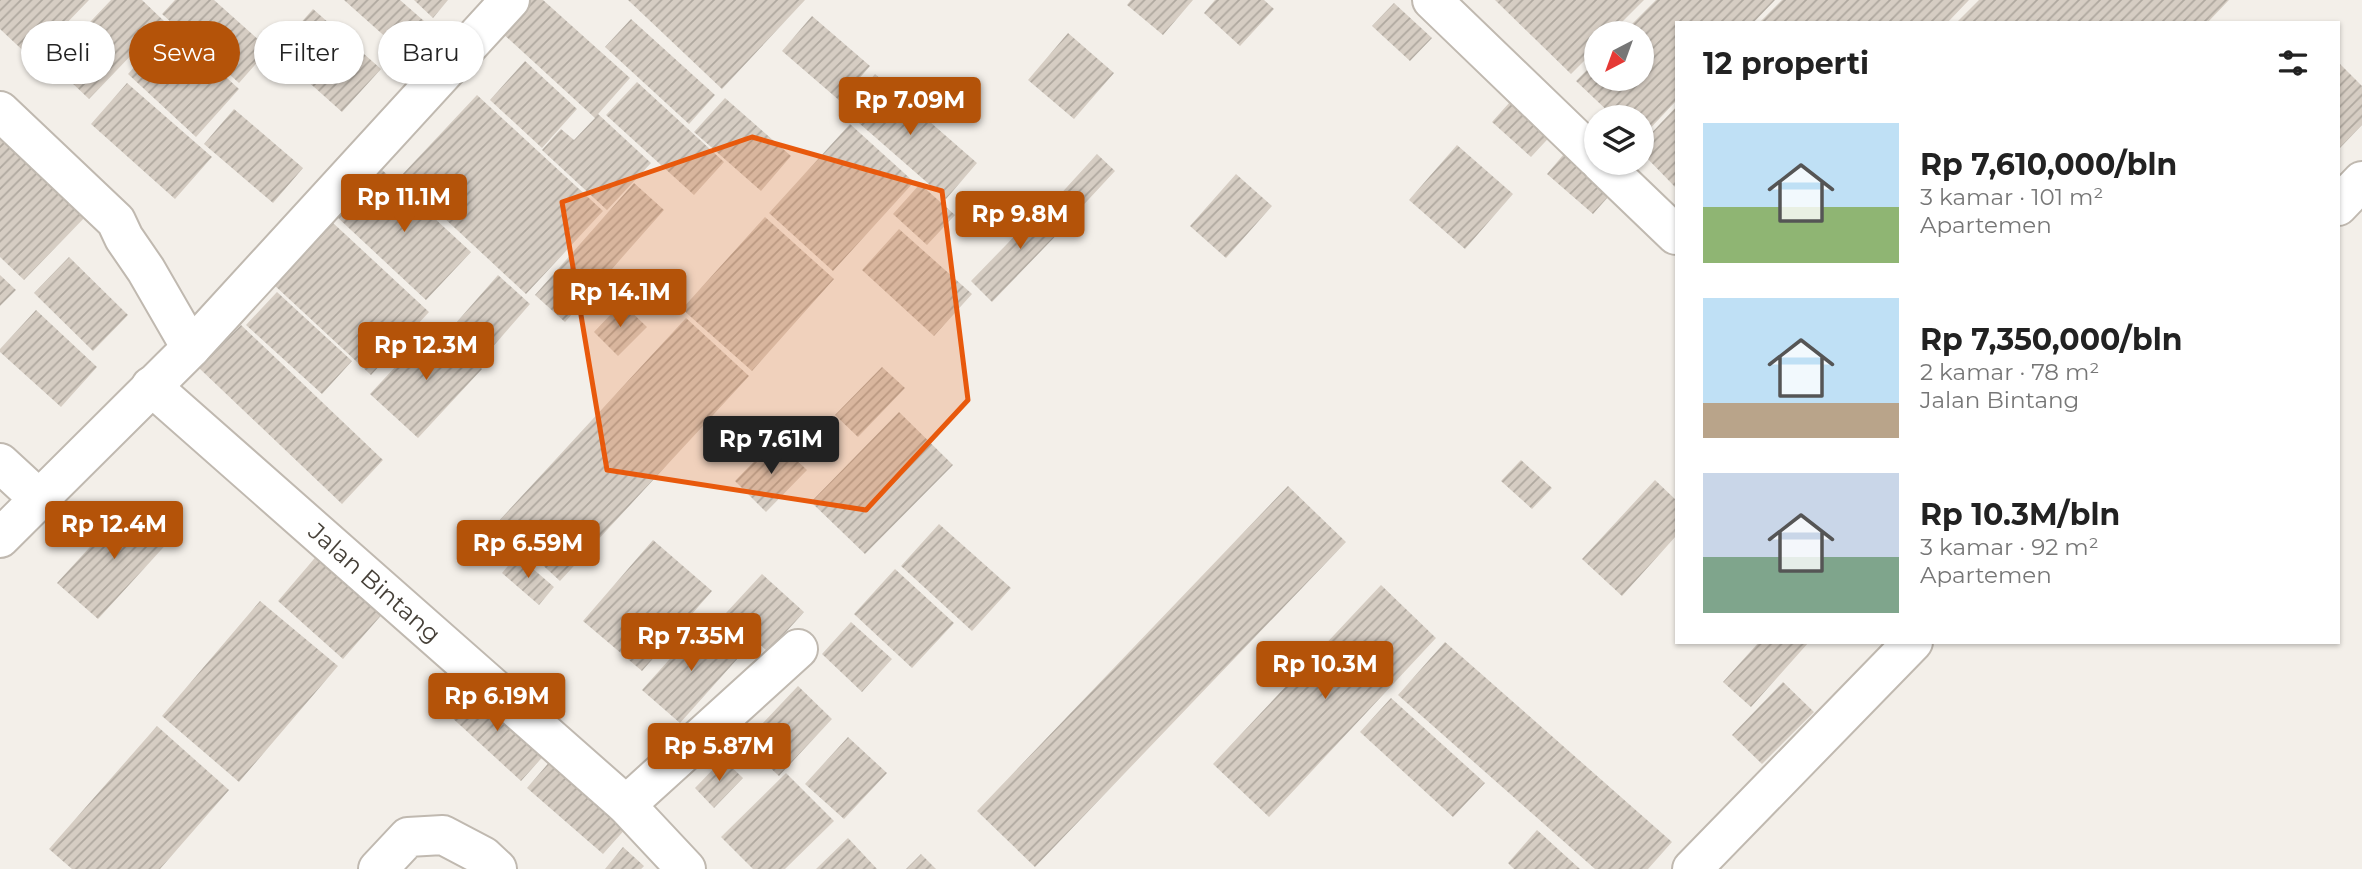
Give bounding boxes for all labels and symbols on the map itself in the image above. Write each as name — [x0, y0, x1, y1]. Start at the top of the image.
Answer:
north arrow — [1584, 21, 1654, 91]
pin: Rp 7.09M — [838, 78, 982, 137]
pin: Rp 11.1M — [332, 174, 476, 234]
pin: Rp 9.8M — [955, 191, 1085, 251]
pin: Rp 14.1M — [548, 270, 692, 329]
pin: Rp 12.3M — [354, 322, 498, 382]
pin: Rp 7.61M — [699, 416, 843, 476]
pin: Rp 12.4M — [42, 502, 186, 561]
street label: Jalan Bintang — [302, 516, 447, 649]
pin: Rp 6.59M — [456, 520, 600, 580]
pin: Rp 7.35M — [619, 614, 763, 673]
pin: Rp 10.3M — [1253, 642, 1397, 701]
pin: Rp 6.19M — [425, 674, 569, 733]
pin: Rp 5.87M — [647, 724, 791, 783]

